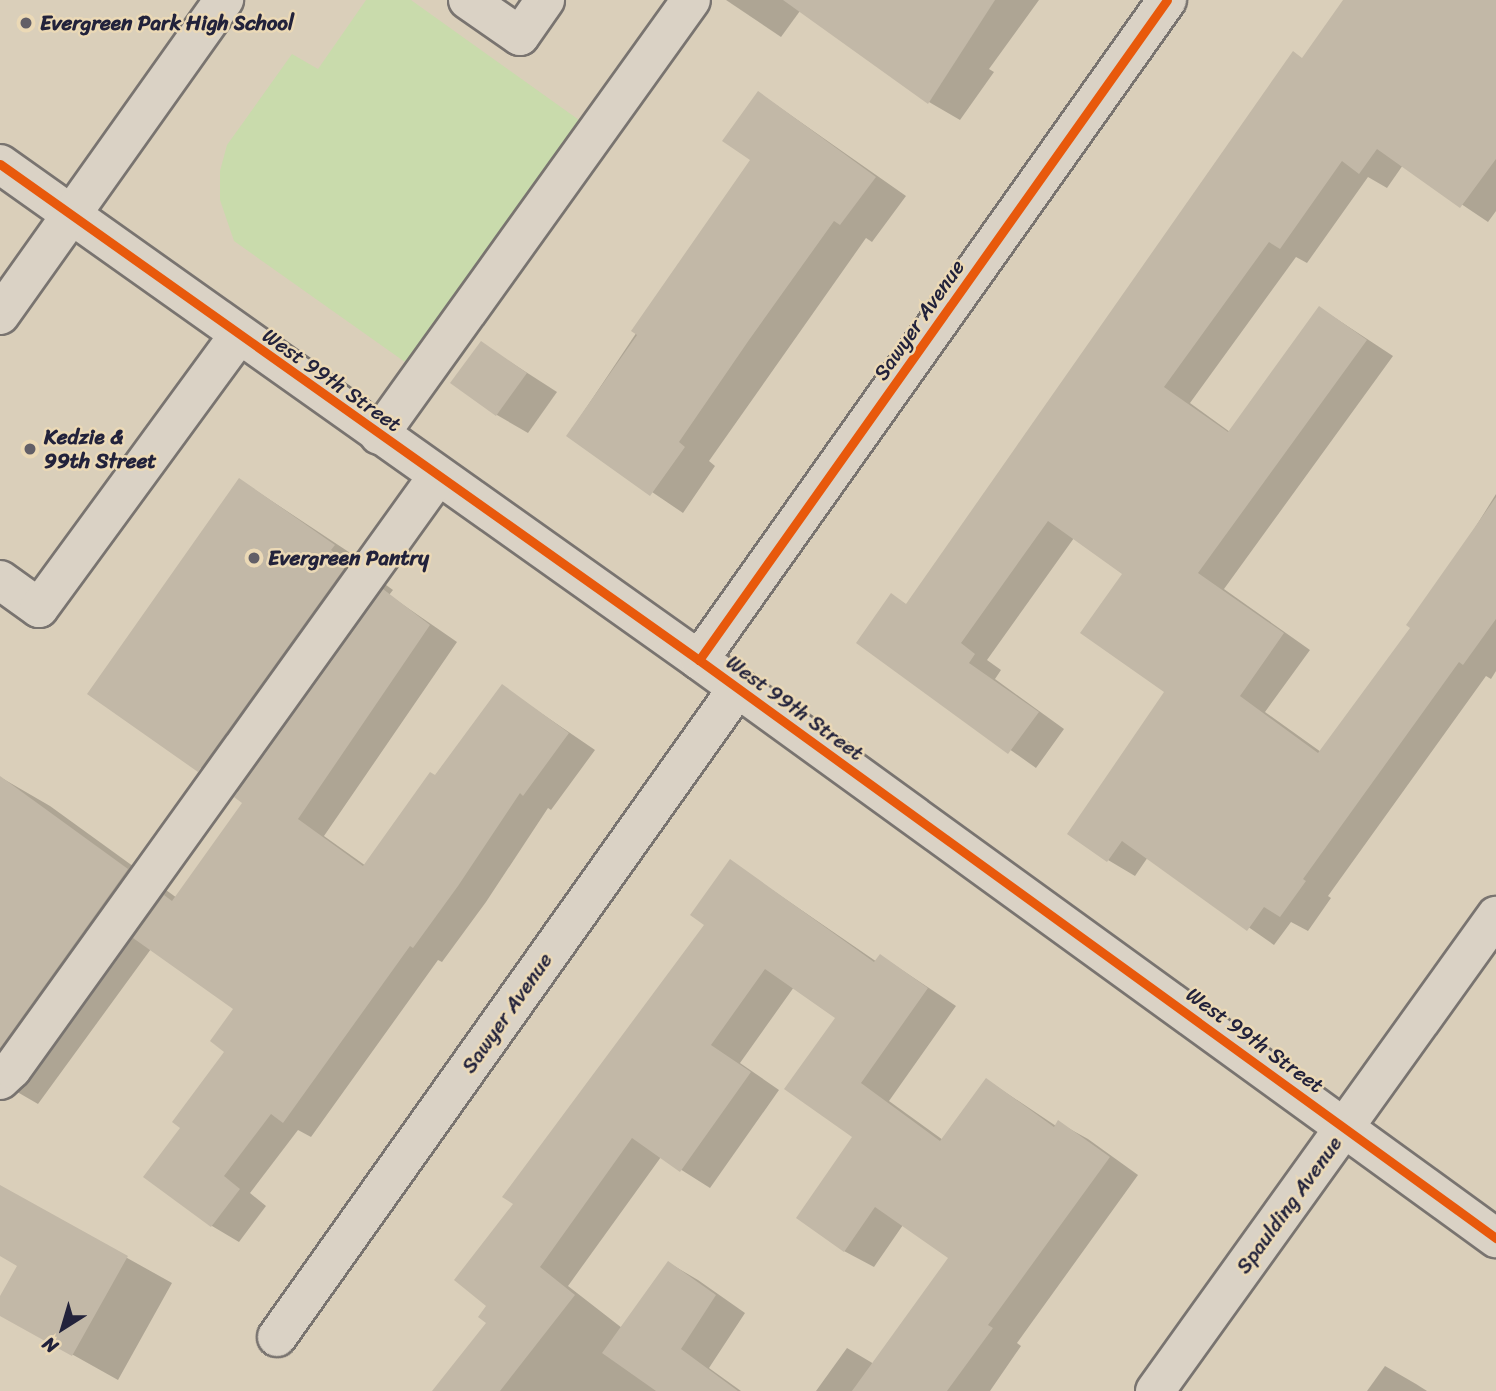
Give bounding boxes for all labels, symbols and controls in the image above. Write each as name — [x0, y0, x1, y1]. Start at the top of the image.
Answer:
place label: Evergreen Park High School — [40, 10, 296, 36]
marker: Evergreen Park High School — [18, 15, 34, 31]
street label: Sawyer Avenue — [868, 255, 970, 385]
street label: West 99th Street — [258, 323, 406, 437]
place label: Kedzie & 99th Street — [44, 424, 156, 474]
marker: Kedzie & 99th Street — [22, 441, 38, 457]
place label: Evergreen Pantry — [268, 545, 429, 571]
marker: Evergreen Pantry — [246, 550, 262, 566]
street label: West 99th Street — [721, 650, 869, 766]
street label: Sawyer Avenue — [456, 948, 558, 1078]
street label: West 99th Street — [1181, 982, 1329, 1098]
street label: Spaulding Avenue — [1231, 1132, 1347, 1278]
north arrow — [28, 1293, 98, 1363]
text: N — [35, 1328, 65, 1362]

